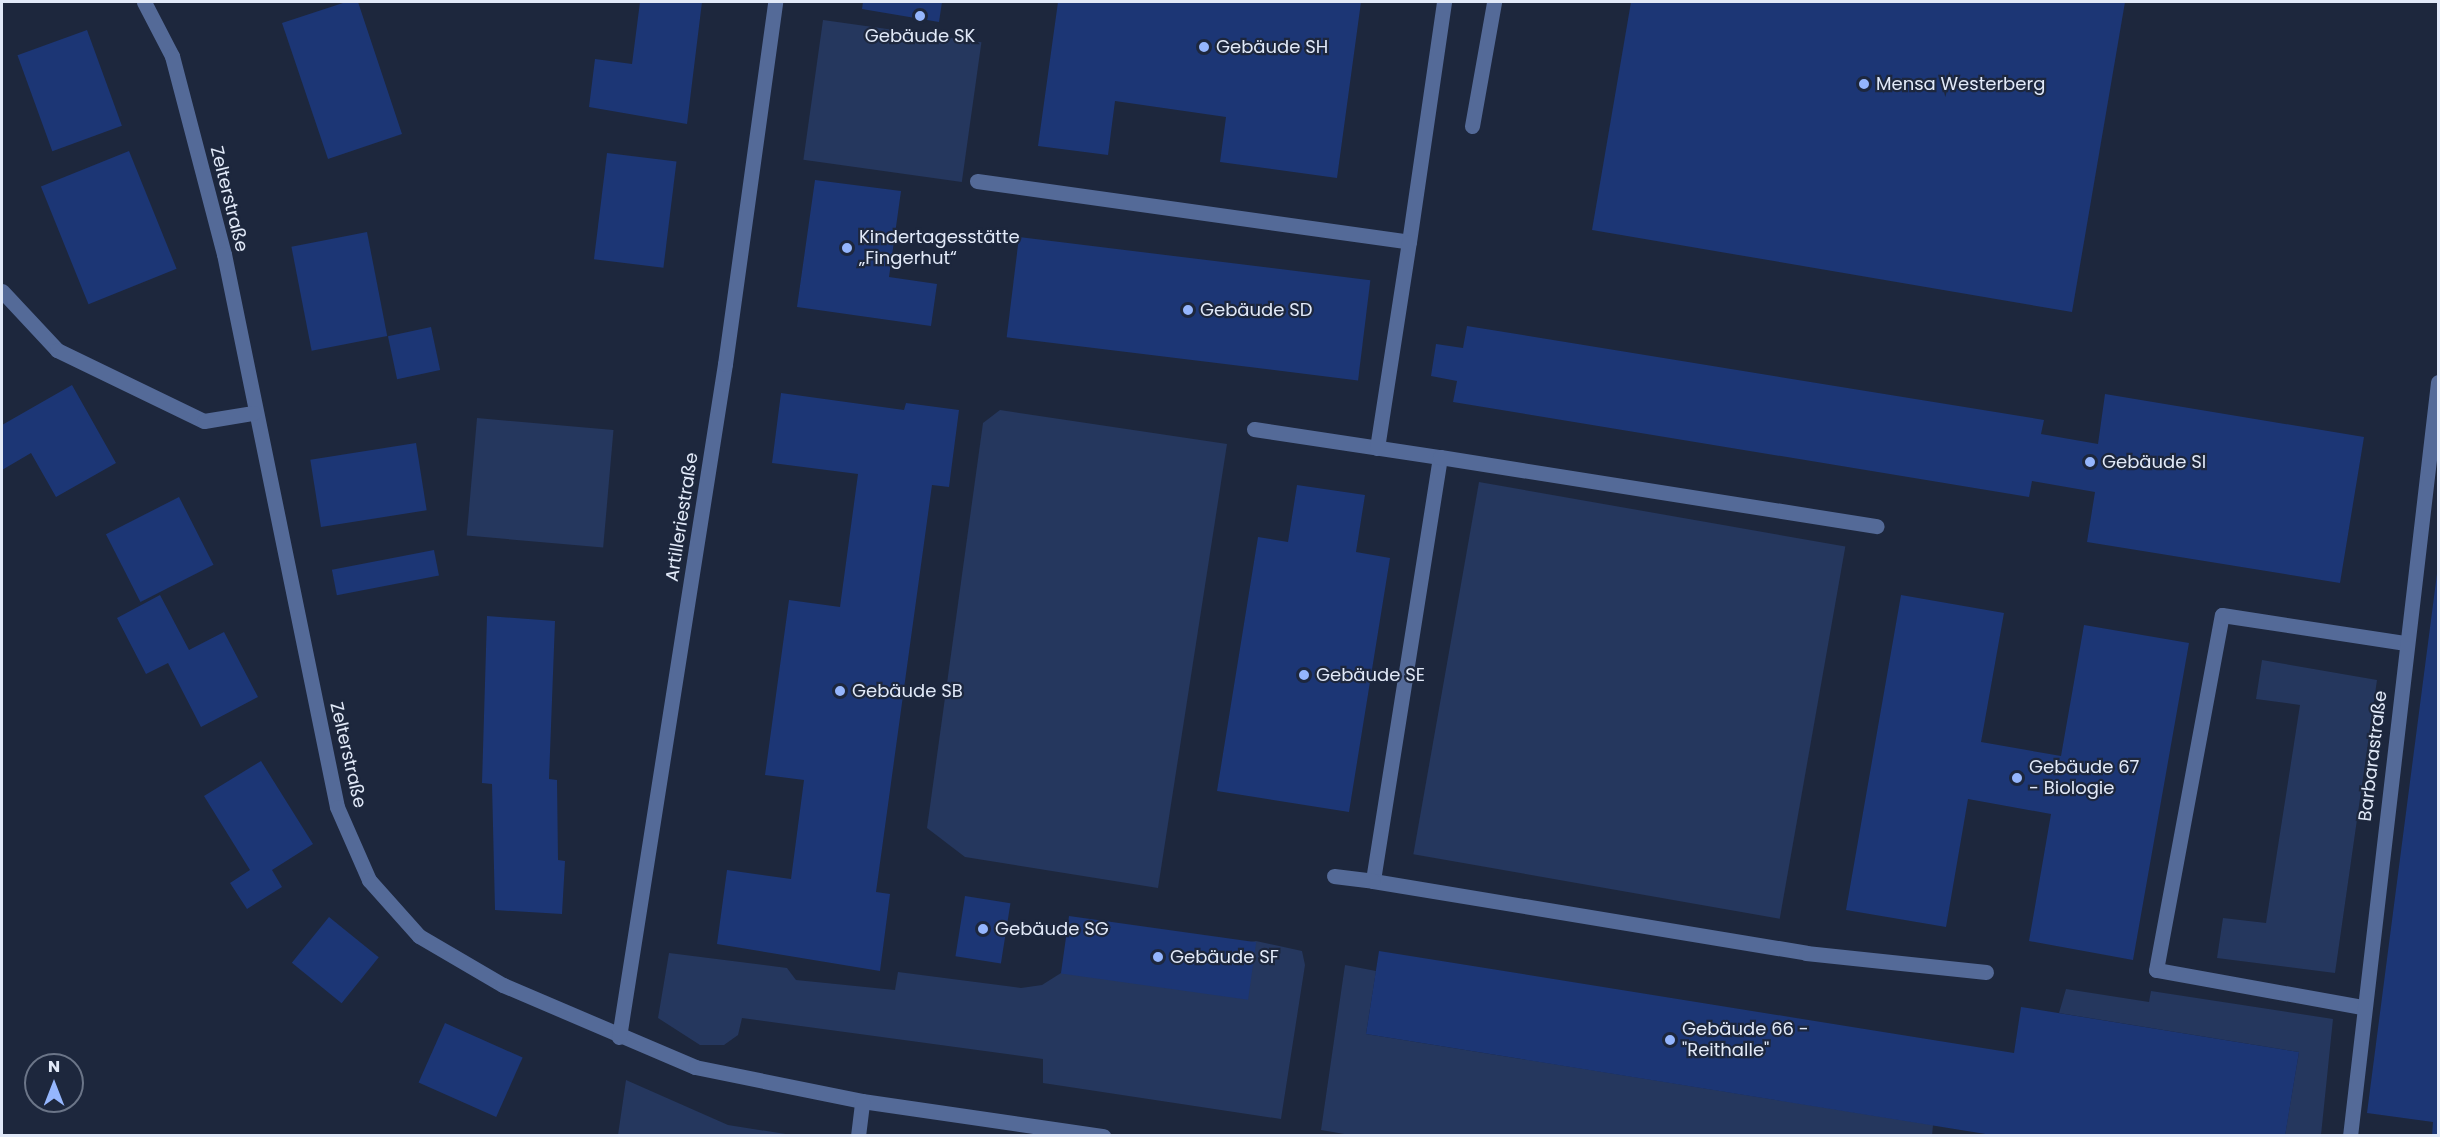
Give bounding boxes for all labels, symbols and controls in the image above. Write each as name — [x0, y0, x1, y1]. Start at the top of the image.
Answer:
marker: Gebäude SK — [913, 9, 927, 23]
place label: Gebäude SK — [865, 25, 975, 47]
place label: Gebäude SH — [1216, 36, 1328, 58]
marker: Gebäude SH — [1197, 40, 1211, 54]
place label: Mensa Westerberg — [1876, 73, 2045, 95]
marker: Mensa Westerberg — [1857, 77, 1871, 91]
street label: Zelterstraße — [205, 144, 253, 254]
place label: Kindertagesstätte „Fingerhut“ — [859, 227, 1020, 270]
marker: Kindertagesstätte „Fingerhut“ — [840, 241, 854, 255]
place label: Gebäude SD — [1200, 299, 1312, 321]
marker: Gebäude SD — [1181, 303, 1195, 317]
street label: Artilleriestraße — [661, 451, 703, 583]
place label: Gebäude SI — [2102, 451, 2206, 473]
marker: Gebäude SI — [2083, 455, 2097, 469]
place label: Gebäude SE — [1316, 664, 1425, 686]
marker: Gebäude SE — [1297, 668, 1311, 682]
place label: Gebäude SB — [852, 680, 963, 702]
marker: Gebäude SB — [833, 684, 847, 698]
street label: Barbarastraße — [2354, 689, 2392, 823]
street label: Zelterstraße — [325, 700, 371, 810]
place label: Gebäude 67 - Biologie — [2029, 757, 2139, 800]
marker: Gebäude 67 - Biologie — [2010, 771, 2024, 785]
place label: Gebäude SG — [995, 918, 1109, 940]
marker: Gebäude SG — [976, 922, 990, 936]
place label: Gebäude SF — [1170, 946, 1279, 968]
marker: Gebäude SF — [1151, 950, 1165, 964]
place label: Gebäude 66 - "Reithalle" — [1682, 1019, 1809, 1062]
marker: Gebäude 66 - "Reithalle" — [1663, 1033, 1677, 1047]
north arrow — [24, 1053, 84, 1113]
text: N — [48, 1055, 60, 1078]

